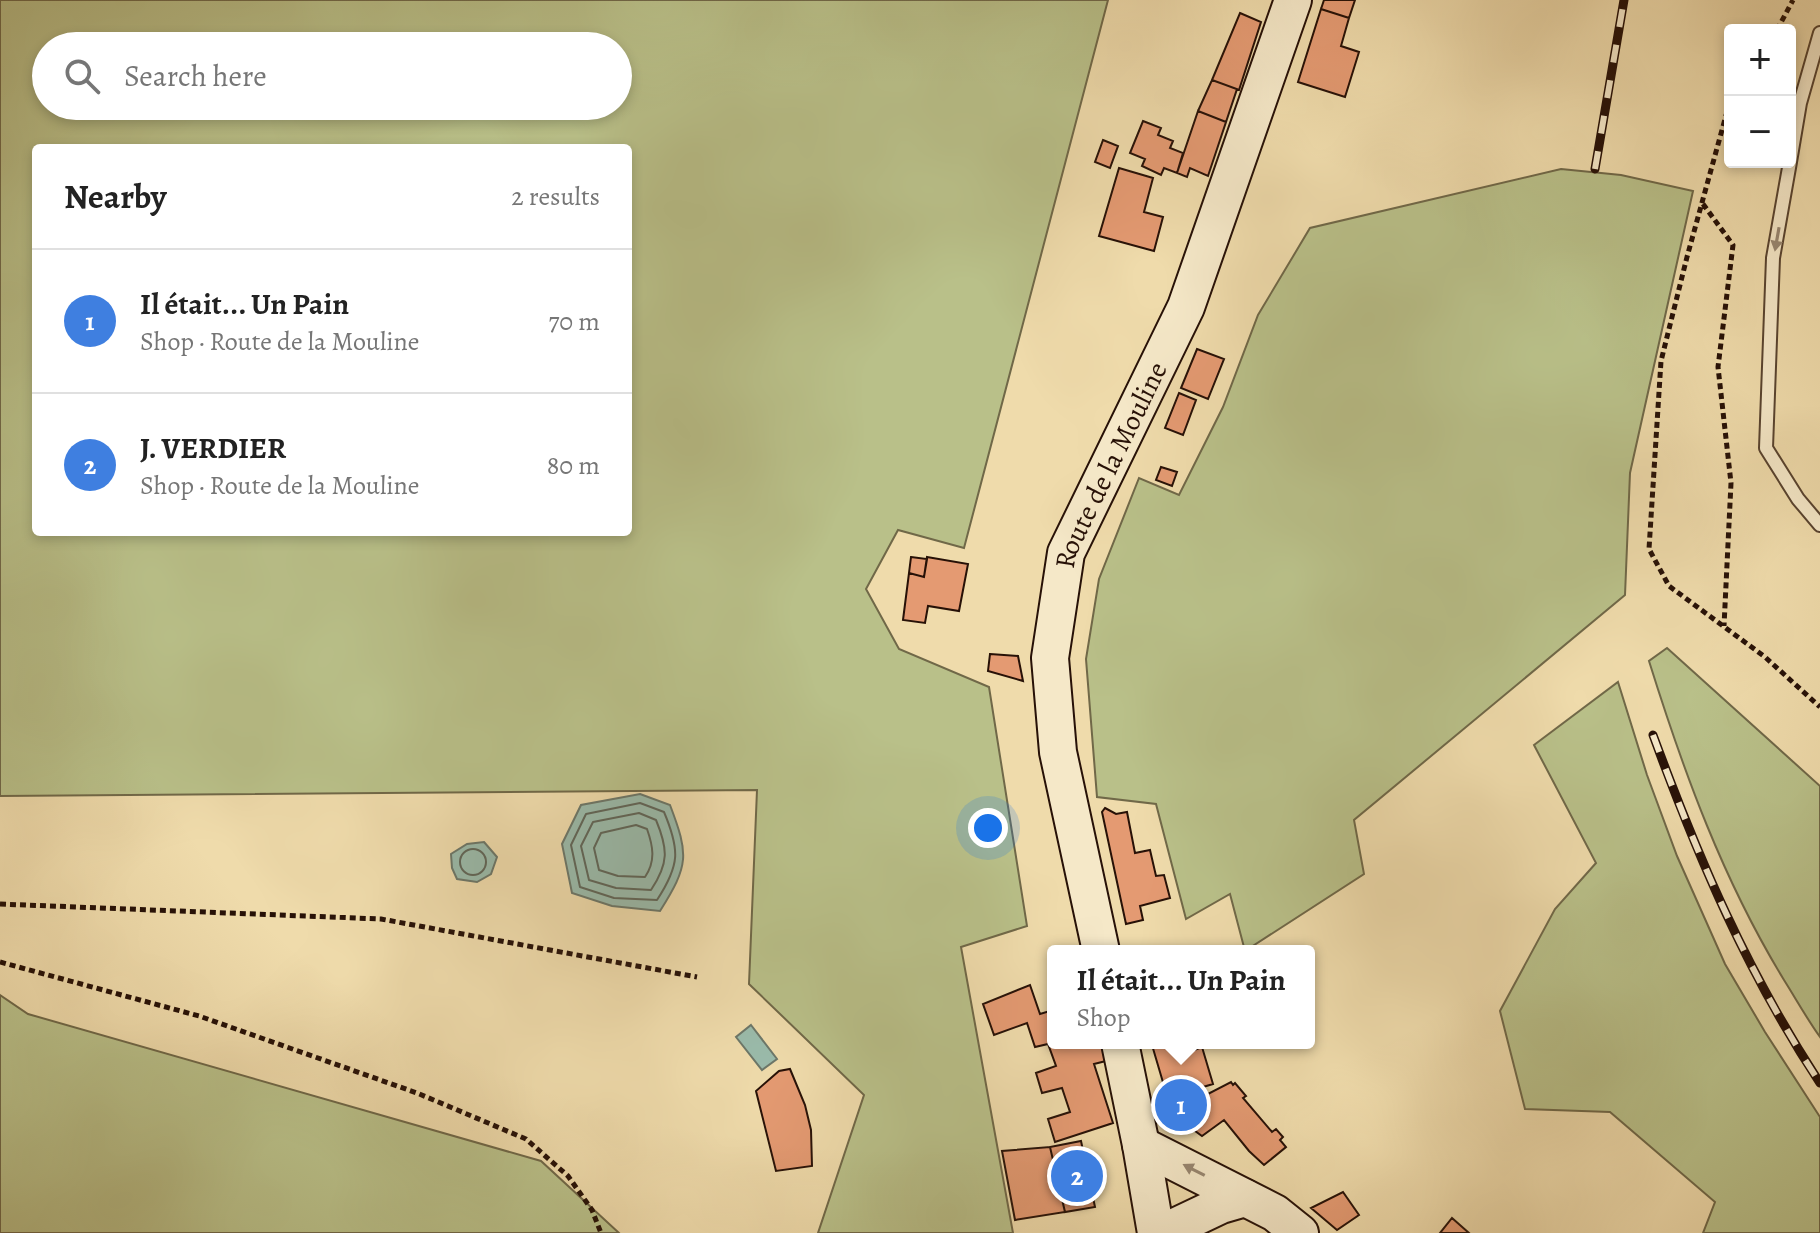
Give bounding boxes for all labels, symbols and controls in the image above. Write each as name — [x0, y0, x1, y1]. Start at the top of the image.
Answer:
map controls — [1724, 24, 1796, 168]
button: + — [1724, 24, 1796, 96]
search box — [32, 32, 632, 120]
icon: search — [60, 54, 104, 98]
text: Search here — [124, 56, 267, 96]
button: − — [1724, 96, 1796, 168]
text: Nearby — [64, 173, 167, 220]
text: 2 results — [511, 179, 600, 214]
one-way arrow — [1770, 227, 1782, 252]
text: Il était... Un Pain — [140, 284, 349, 324]
text: 1 — [85, 304, 95, 339]
text: 70 m — [548, 304, 600, 339]
text: Shop · Route de la Mouline — [140, 324, 419, 359]
street label: Route de la Mouline — [1046, 355, 1176, 571]
text: J. VERDIER — [140, 428, 286, 468]
text: 2 — [84, 448, 96, 483]
text: 80 m — [547, 448, 600, 483]
text: Shop · Route de la Mouline — [140, 468, 419, 503]
your location — [968, 808, 1008, 848]
popup — [1047, 945, 1315, 1049]
text: Il était... Un Pain — [1076, 960, 1286, 1000]
text: Shop — [1076, 1000, 1131, 1035]
pin: 1 — [1155, 1075, 1207, 1135]
pin: 2 — [1051, 1146, 1103, 1206]
one-way arrow — [1182, 1164, 1205, 1177]

